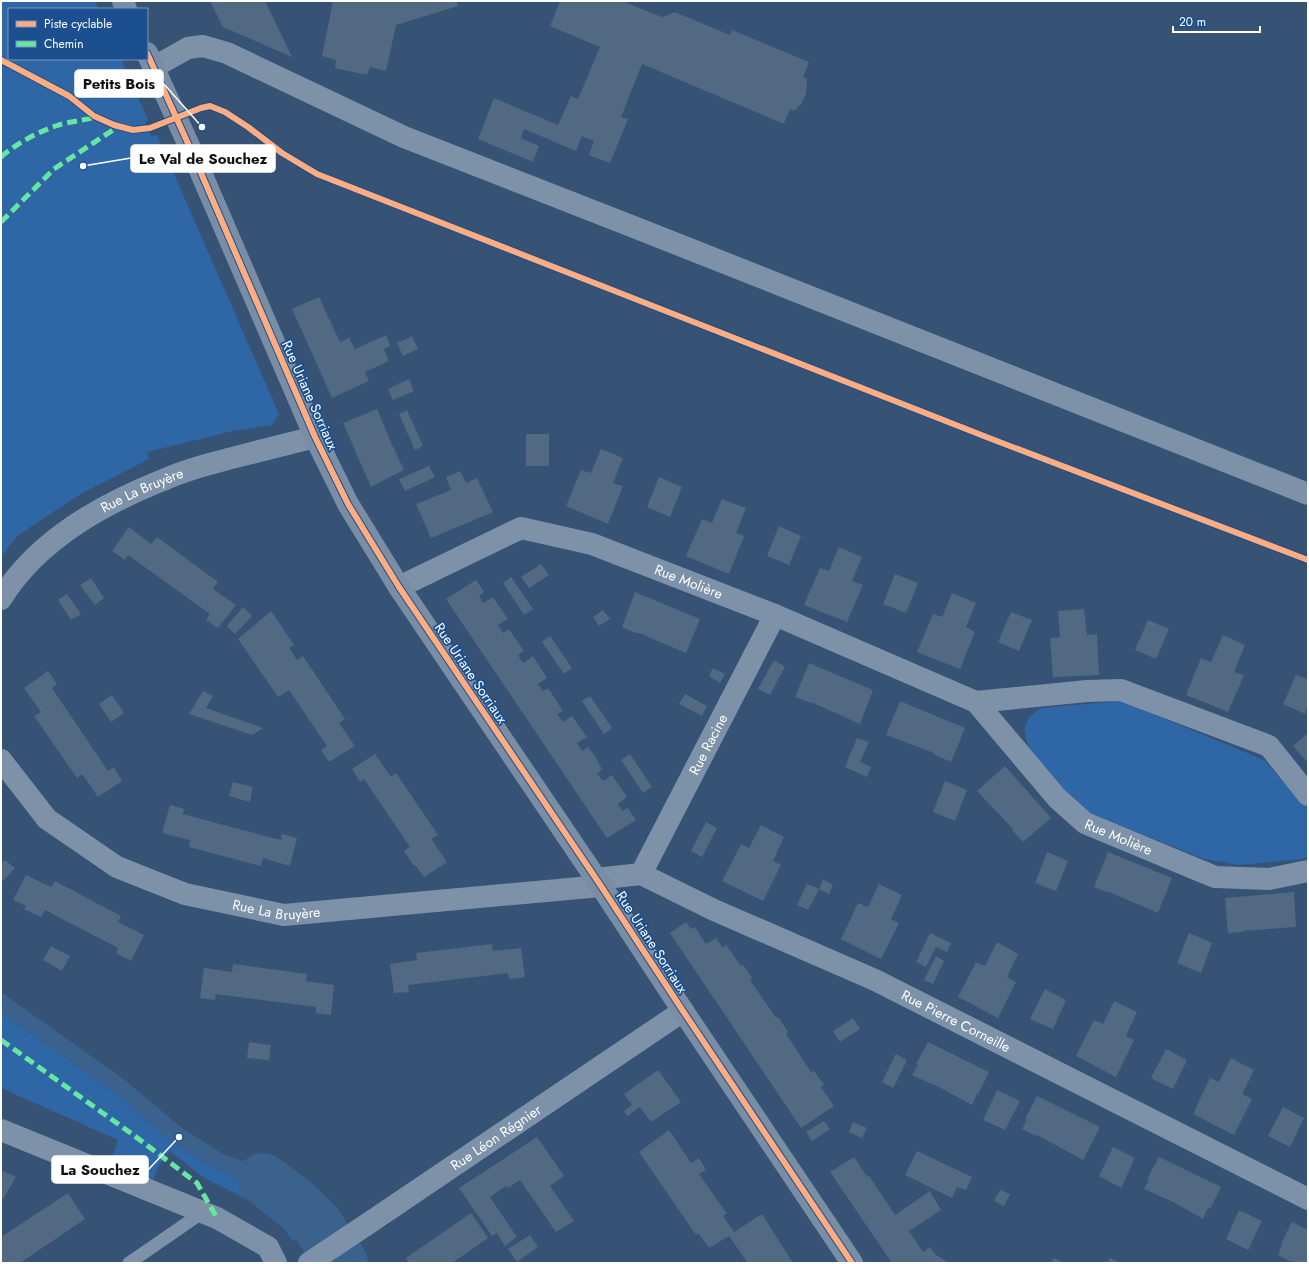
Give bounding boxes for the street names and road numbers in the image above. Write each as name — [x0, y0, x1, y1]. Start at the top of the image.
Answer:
street label: Rue Uriane Sorriaux — [277, 337, 343, 453]
street label: Rue La Bruyère — [97, 463, 186, 518]
street label: Rue Molière — [652, 559, 726, 604]
street label: Rue Uriane Sorriaux — [430, 619, 512, 728]
street label: Rue Racine — [684, 710, 732, 778]
street label: Rue Molière — [1082, 814, 1155, 860]
street label: Rue Uriane Sorriaux — [612, 887, 693, 997]
street label: Rue La Bruyère — [231, 894, 321, 925]
street label: Rue Pierre Corneille — [898, 985, 1014, 1057]
street label: Rue Léon Régnier — [446, 1100, 545, 1175]

